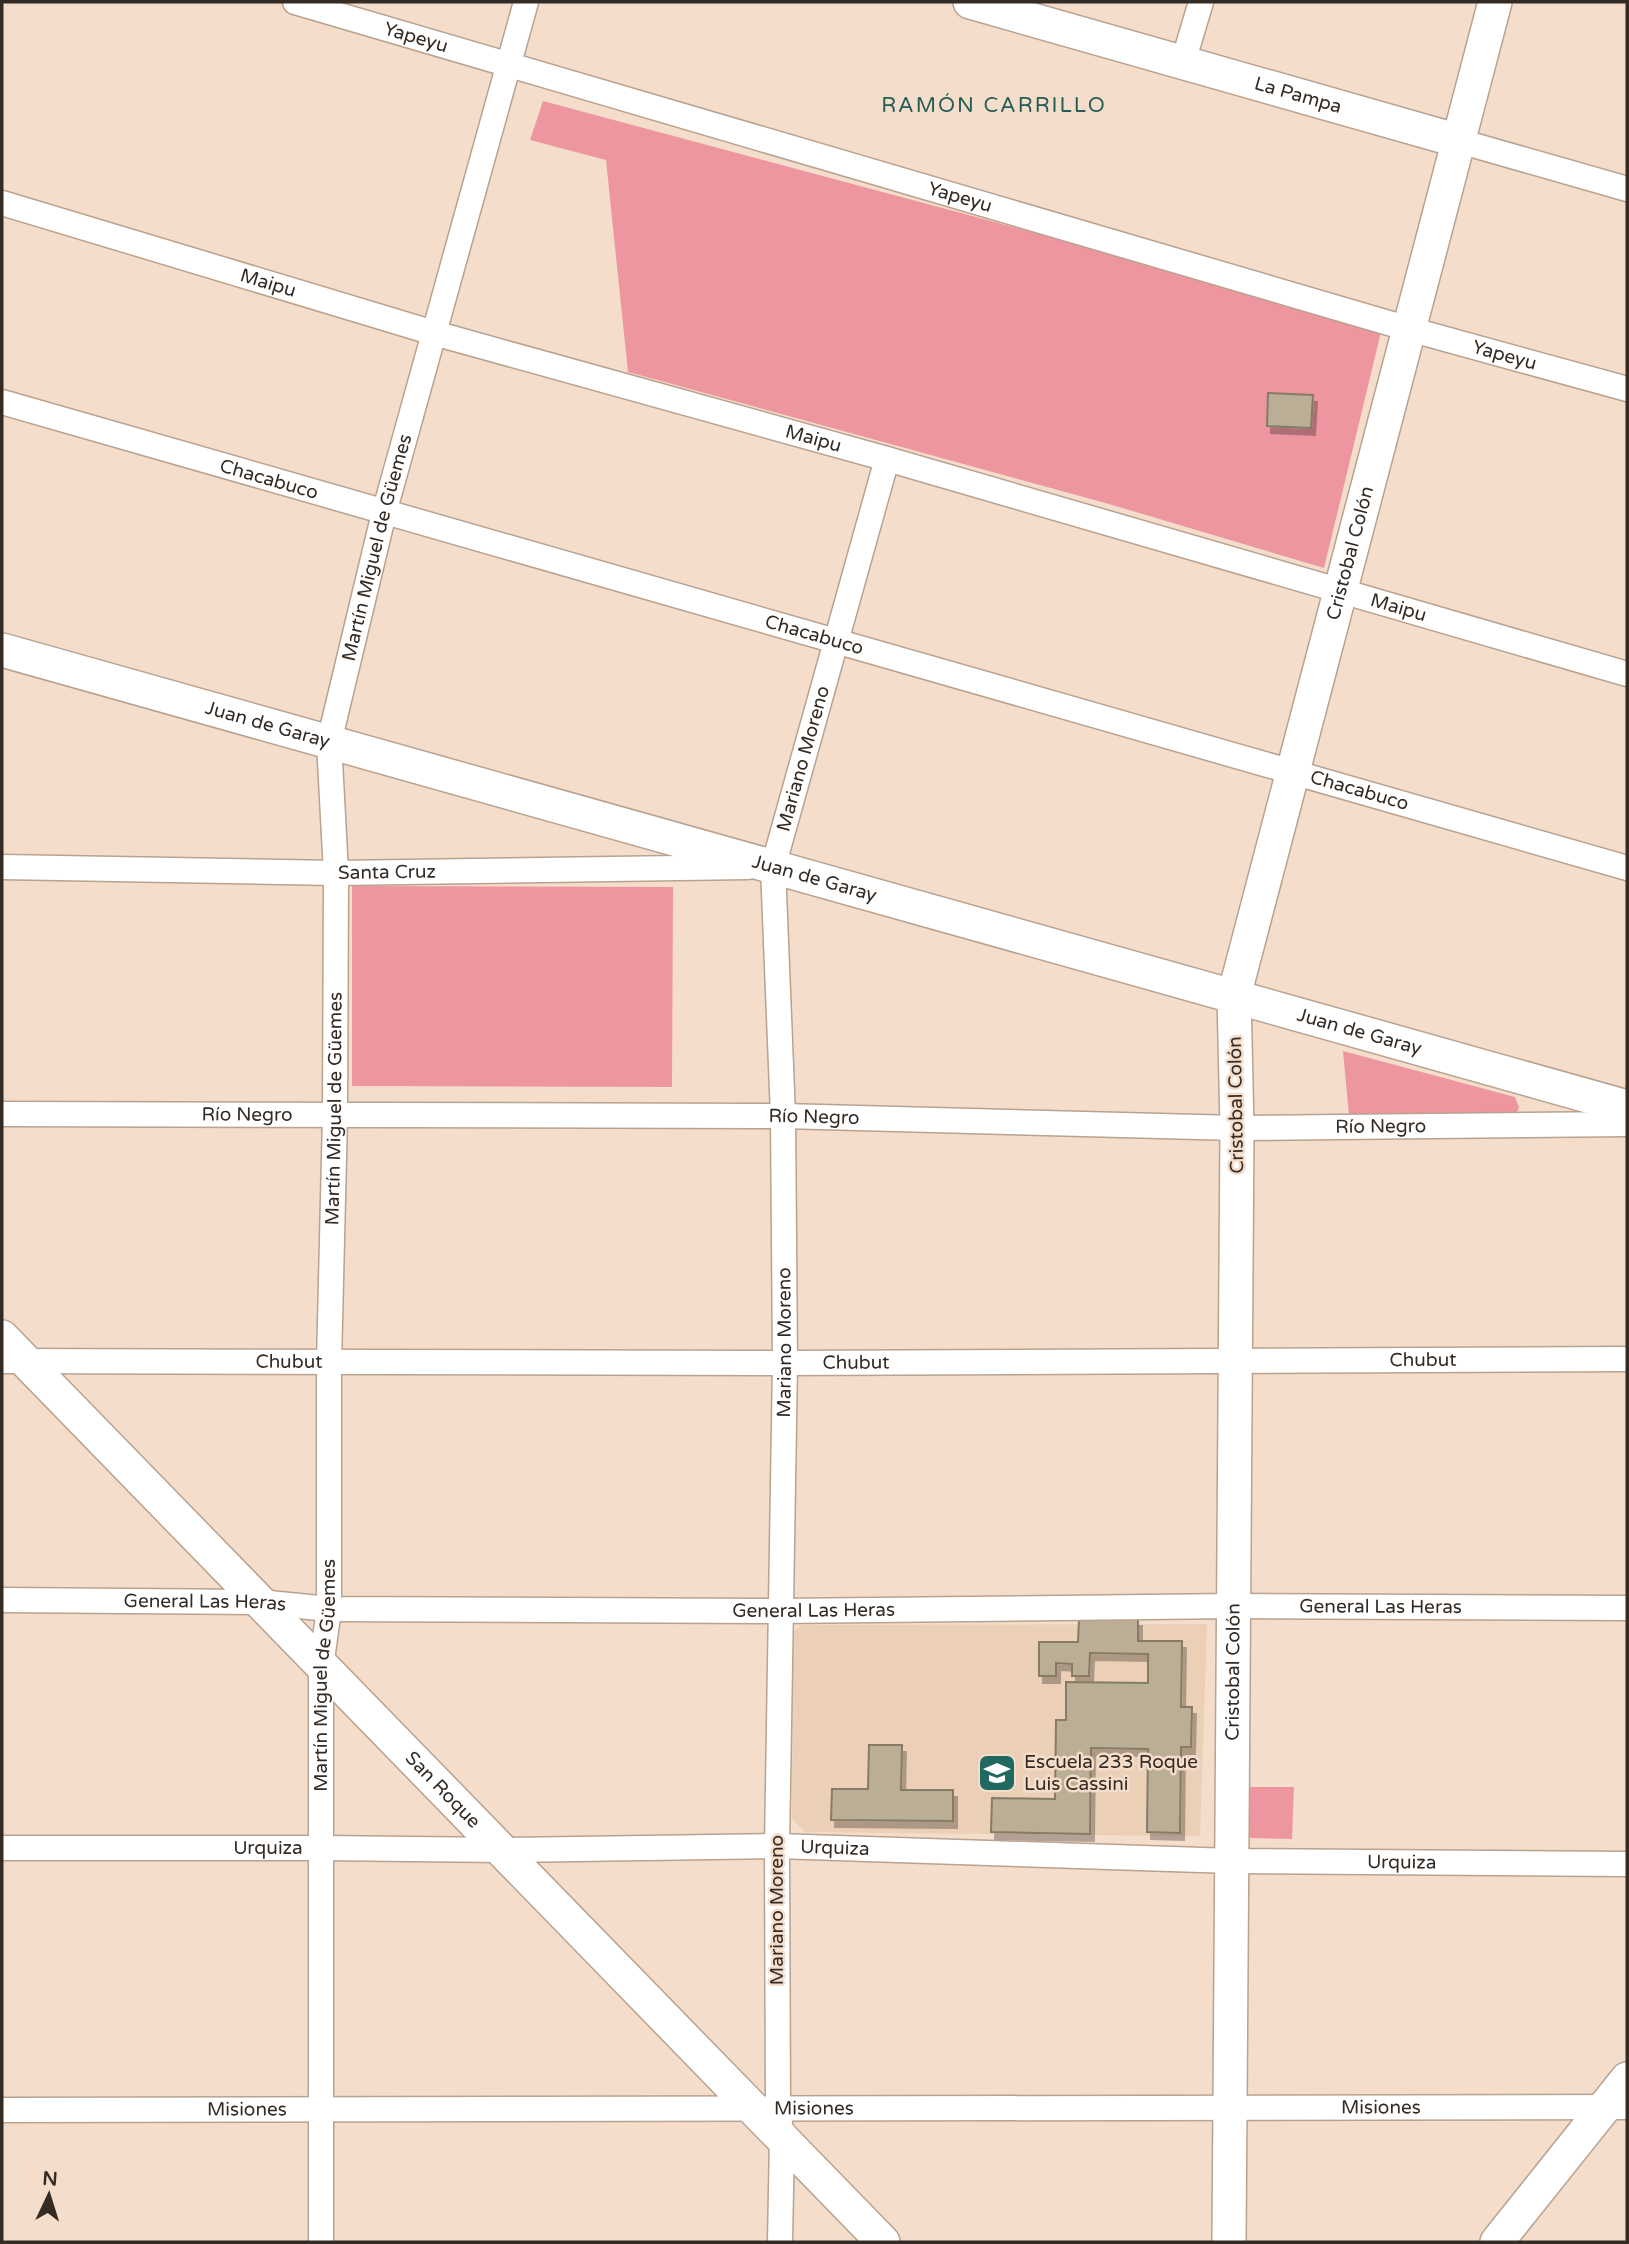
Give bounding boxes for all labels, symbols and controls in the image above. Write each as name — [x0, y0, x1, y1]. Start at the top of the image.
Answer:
street label: Yapeyu — [381, 18, 451, 57]
street label: La Pampa — [1252, 72, 1344, 118]
district label: RAMÓN CARRILLO — [881, 93, 1107, 118]
street label: Yapeyu — [925, 177, 995, 217]
street label: Maipu — [238, 264, 299, 302]
street label: Yapeyu — [1470, 336, 1539, 375]
street label: Maipu — [783, 420, 844, 457]
street label: Martín Miguel de Güemes — [338, 432, 416, 663]
street label: Chacabuco — [217, 455, 321, 504]
street label: Cristobal Colón — [1322, 484, 1378, 622]
street label: Maipu — [1368, 589, 1429, 626]
street label: Chacabuco — [762, 610, 866, 659]
street label: Mariano Moreno — [772, 683, 834, 834]
street label: Juan de Garay — [203, 697, 332, 753]
street label: Chacabuco — [1308, 766, 1411, 815]
street label: Juan de Garay — [750, 851, 879, 906]
street label: Santa Cruz — [338, 861, 436, 884]
street label: Martín Miguel de Güemes — [321, 992, 347, 1226]
street label: Juan de Garay — [1295, 1004, 1424, 1060]
street label: Cristobal Colón — [1224, 1036, 1248, 1174]
street label: Río Negro — [201, 1104, 293, 1126]
street label: Río Negro — [768, 1105, 860, 1129]
street label: Río Negro — [1335, 1115, 1426, 1138]
street label: Mariano Moreno — [773, 1267, 796, 1418]
street label: Chubut — [1389, 1349, 1457, 1371]
street label: Chubut — [255, 1351, 323, 1373]
street label: Chubut — [822, 1352, 890, 1374]
street label: Martín Miguel de Güemes — [310, 1559, 340, 1792]
street label: General Las Heras — [123, 1590, 287, 1616]
street label: General Las Heras — [1299, 1595, 1462, 1618]
street label: General Las Heras — [732, 1599, 895, 1622]
street label: Cristobal Colón — [1222, 1603, 1245, 1741]
street label: San Roque — [401, 1747, 485, 1833]
place label: Escuela 233 Roque Luis Cassini — [1024, 1751, 1198, 1795]
school or university icon: Escuela 233 Roque Luis Cassini — [976, 1752, 1018, 1794]
street label: Mariano Moreno — [766, 1835, 788, 1985]
street label: Urquiza — [800, 1836, 870, 1860]
street label: Urquiza — [233, 1837, 303, 1859]
street label: Urquiza — [1367, 1851, 1437, 1874]
street label: Misiones — [1341, 2096, 1421, 2119]
street label: Misiones — [774, 2097, 854, 2120]
street label: Misiones — [207, 2098, 287, 2121]
north arrow — [14, 2160, 84, 2230]
text: N — [42, 2168, 58, 2191]

